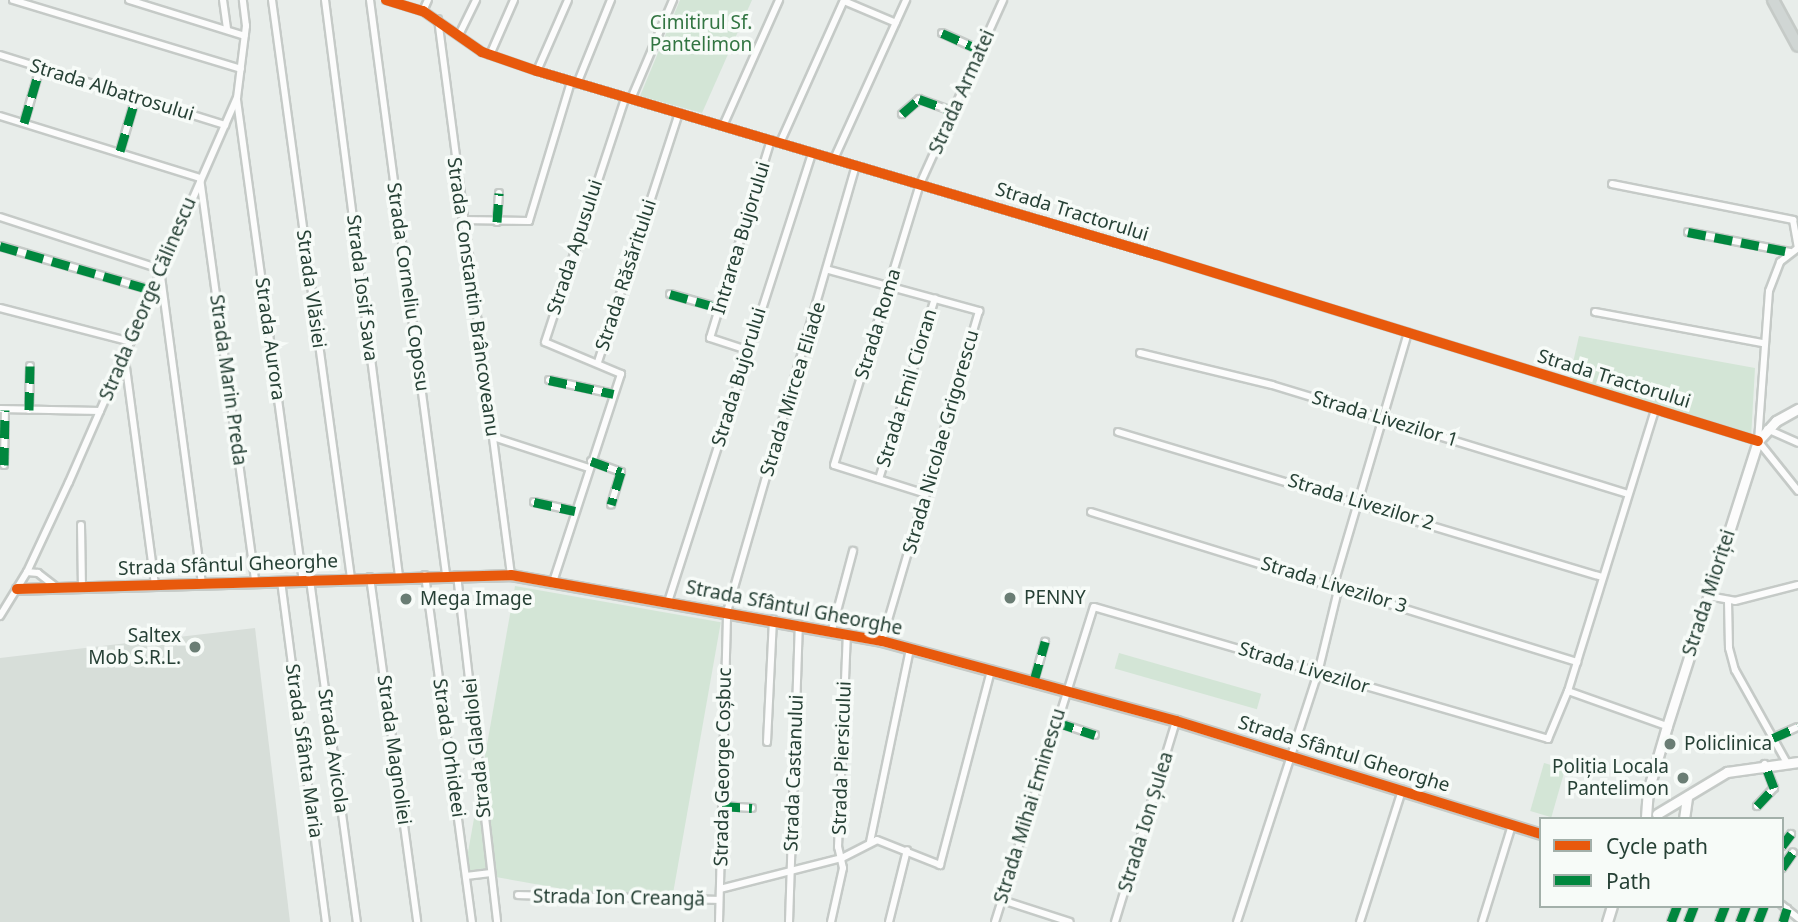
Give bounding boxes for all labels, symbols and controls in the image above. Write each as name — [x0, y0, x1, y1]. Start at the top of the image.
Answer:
park label: Cimitirul Sf. Pantelimon — [650, 12, 752, 56]
street label: Strada Armatei — [924, 26, 1000, 158]
street label: Strada Albatrosului — [27, 54, 197, 126]
street label: Strada Constantin Brâncoveanu — [442, 156, 504, 438]
street label: Intrarea Bujorului — [707, 159, 775, 317]
street label: Strada Apusului — [542, 177, 608, 317]
street label: Strada Tractorului — [993, 178, 1151, 246]
street label: Strada Corneliu Coposu — [382, 181, 434, 393]
street label: Strada George Călinescu — [95, 194, 201, 404]
street label: Strada Răsăritului — [591, 196, 661, 354]
street label: Strada Iosif Sava — [342, 213, 382, 363]
street label: Strada Vlăsiei — [291, 228, 331, 350]
street label: Strada Roma — [850, 266, 906, 382]
street label: Strada Aurora — [250, 276, 290, 402]
street label: Strada Marin Preda — [205, 293, 251, 467]
street label: Strada Mircea Eliade — [756, 299, 830, 479]
street label: Strada Bujorului — [707, 305, 771, 449]
street label: Strada Emil Cioran — [872, 306, 942, 470]
street label: Strada Nicolae Grigorescu — [898, 327, 984, 557]
street label: Strada Tractorului — [1535, 345, 1693, 413]
street label: Strada Livezilor 1 — [1309, 386, 1461, 452]
street label: Strada Livezilor 2 — [1285, 469, 1437, 535]
street label: Strada Mioriței — [1678, 527, 1740, 659]
street label: Strada Sfântul Gheorghe — [118, 550, 338, 580]
street label: Strada Livezilor 3 — [1258, 552, 1410, 618]
street label: Strada Sfântul Gheorghe — [684, 576, 904, 640]
place label: PENNY — [1024, 587, 1086, 609]
place label: Mega Image — [420, 588, 532, 610]
marker: PENNY — [1002, 590, 1018, 606]
marker: Mega Image — [398, 591, 414, 607]
place label: Saltex Mob S.R.L. — [88, 625, 181, 669]
street label: Strada Livezilor — [1236, 637, 1372, 699]
marker: Saltex Mob S.R.L. — [187, 639, 203, 655]
street label: Strada Sfânta Maria — [280, 662, 328, 840]
street label: Strada George Coșbuc — [710, 667, 736, 867]
street label: Strada Magnoliei — [372, 674, 416, 826]
street label: Strada Orhideei — [428, 677, 470, 819]
street label: Strada Gladiolei — [458, 677, 496, 819]
street label: Strada Piersicului — [828, 681, 856, 835]
street label: Strada Avicola — [313, 687, 353, 815]
street label: Strada Castanului — [780, 694, 808, 852]
street label: Strada Mihai Eminescu — [989, 706, 1071, 906]
street label: Strada Sfântul Gheorghe — [1235, 711, 1453, 797]
place label: Policlinica — [1684, 733, 1772, 755]
marker: Policlinica — [1662, 736, 1678, 752]
street label: Strada Ion Șulea — [1114, 749, 1178, 895]
place label: Poliția Locala Pantelimon — [1552, 756, 1669, 800]
marker: Poliția Locala Pantelimon — [1675, 770, 1691, 786]
legend — [1539, 817, 1784, 908]
text: Cycle path — [1606, 832, 1708, 860]
text: Path — [1606, 867, 1651, 895]
street label: Strada Ion Creangă — [533, 885, 705, 911]

